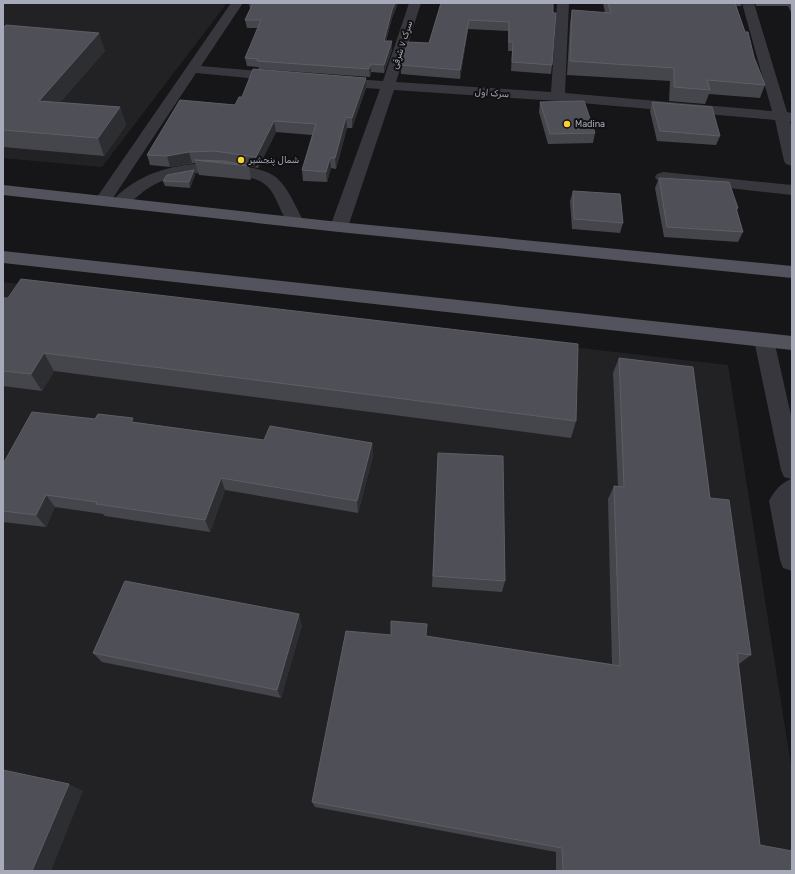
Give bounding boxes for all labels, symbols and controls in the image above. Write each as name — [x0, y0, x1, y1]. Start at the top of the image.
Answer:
street label: سرک ۷ شرقی — [389, 20, 415, 70]
street label: سرک‌ اول — [474, 87, 510, 99]
marker: Madina — [562, 119, 572, 129]
place label: Madina — [575, 119, 605, 129]
marker: شمال پنجشیر — [236, 155, 246, 165]
place label: شمال پنجشیر — [248, 155, 299, 166]

